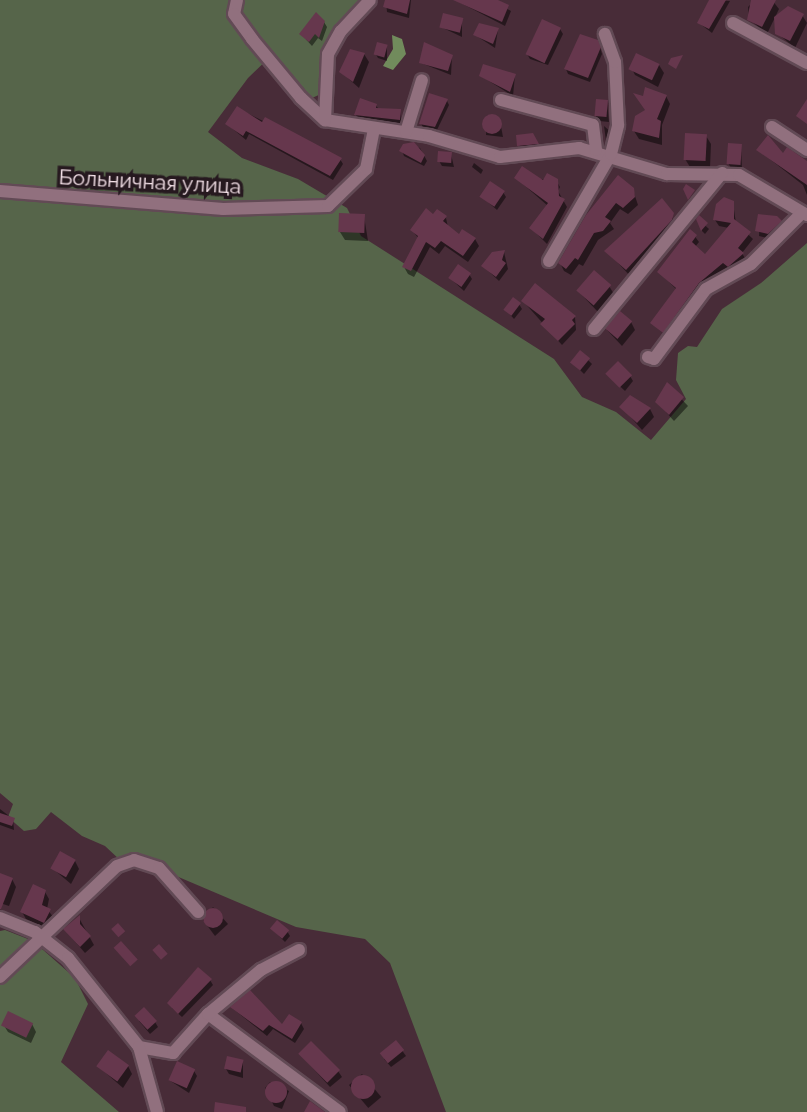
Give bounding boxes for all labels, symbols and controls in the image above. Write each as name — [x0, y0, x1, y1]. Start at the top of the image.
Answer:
street label: Больничная улица — [58, 165, 242, 199]

